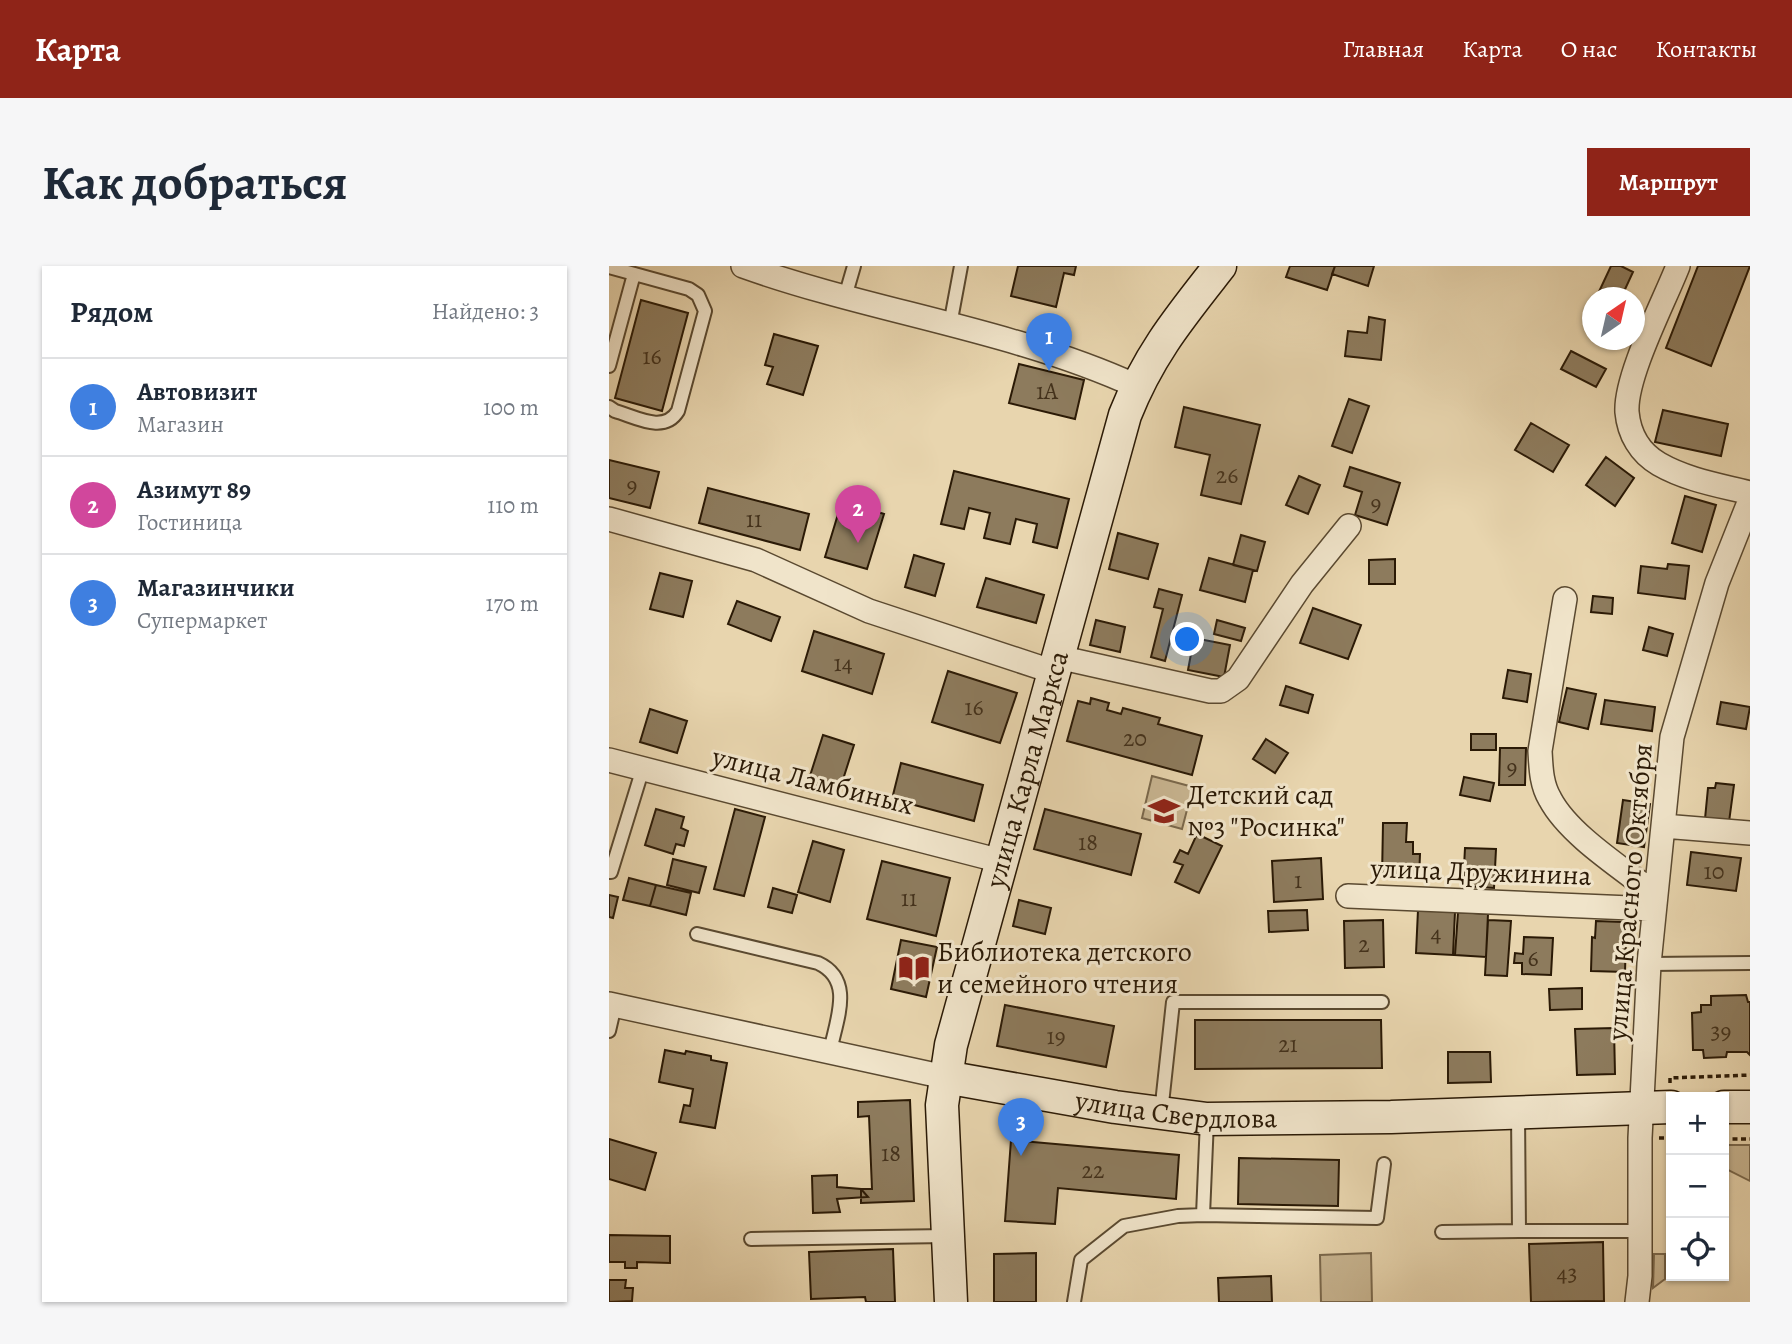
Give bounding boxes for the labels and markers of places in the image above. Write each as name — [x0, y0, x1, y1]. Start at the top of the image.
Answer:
pin: 1 — [1026, 313, 1072, 371]
pin: 2 — [835, 485, 881, 543]
place label: Детский сад №3 "Росинка" — [1187, 776, 1345, 846]
school or university icon: Детский сад №3 "Росинка" — [1147, 794, 1181, 828]
place label: Библиотека детского и семейного чтения — [937, 933, 1192, 1003]
library icon: Библиотека детского и семейного чтения — [897, 951, 931, 985]
pin: 3 — [998, 1098, 1044, 1156]

